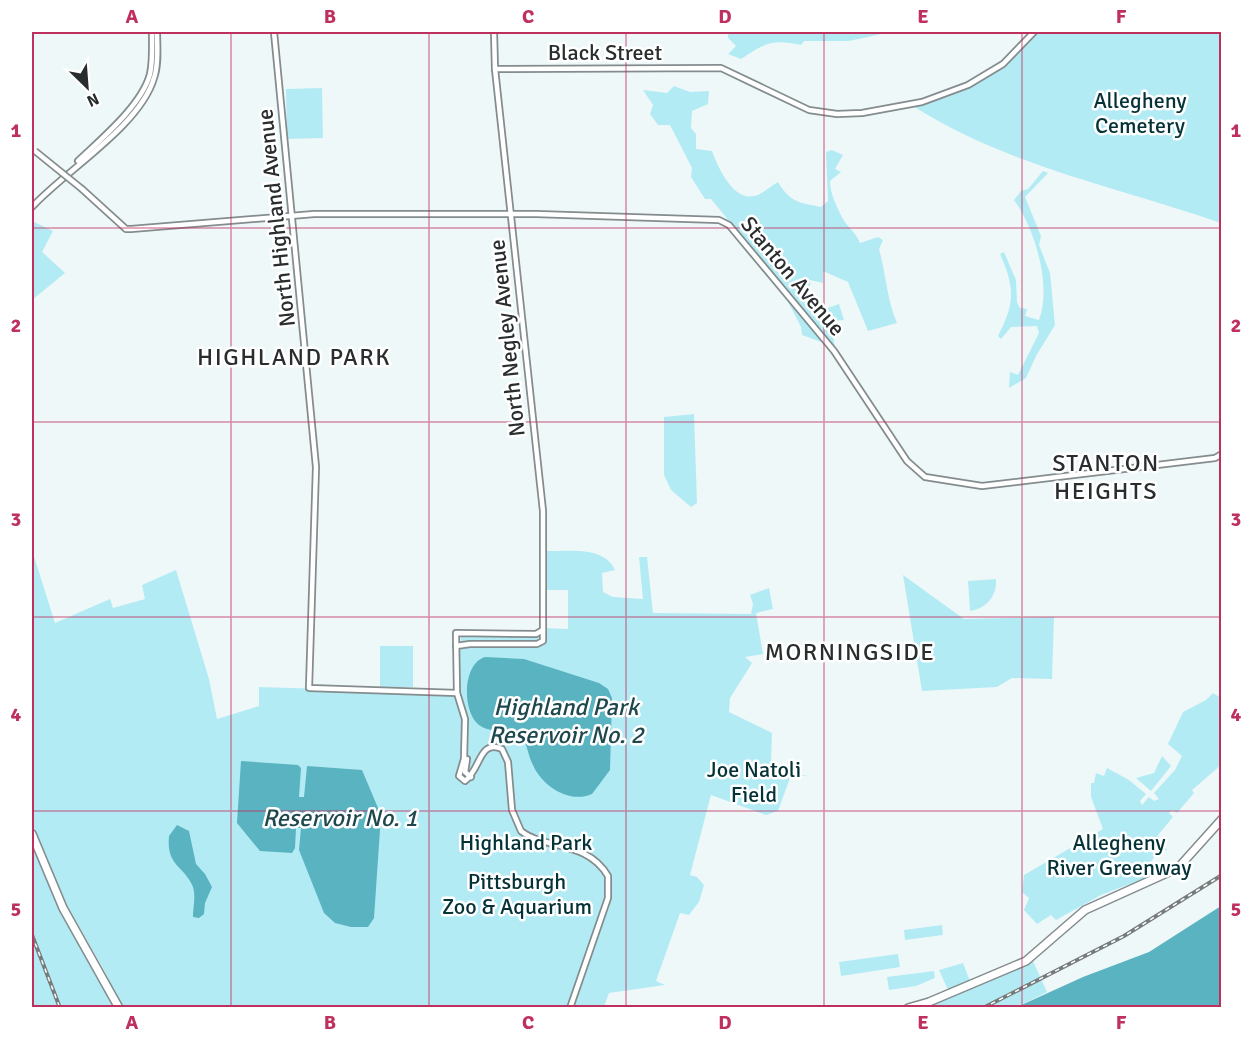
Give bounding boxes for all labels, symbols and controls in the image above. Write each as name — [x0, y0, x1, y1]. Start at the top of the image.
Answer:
text: A — [126, 4, 139, 29]
text: B — [324, 4, 336, 29]
text: C — [522, 4, 534, 29]
text: D — [718, 4, 732, 29]
text: E — [917, 4, 929, 29]
text: F — [1116, 4, 1127, 29]
street label: Black Street — [548, 39, 663, 66]
north arrow — [57, 57, 117, 117]
park label: Allegheny Cemetery — [1093, 87, 1187, 139]
text: N — [84, 88, 102, 111]
street label: North Highland Avenue — [251, 108, 301, 328]
text: 1 — [11, 118, 22, 143]
text: 1 — [1231, 118, 1242, 143]
street label: Stanton Avenue — [735, 211, 851, 341]
street label: North Negley Avenue — [483, 238, 531, 438]
text: 2 — [11, 313, 21, 338]
text: 2 — [1231, 313, 1241, 338]
district label: HIGHLAND PARK — [197, 342, 391, 372]
district label: STANTON HEIGHTS — [1052, 448, 1160, 506]
text: 3 — [11, 507, 21, 532]
text: 3 — [1231, 507, 1241, 532]
district label: MORNINGSIDE — [765, 637, 935, 667]
water label: Highland Park Reservoir No. 2 — [489, 692, 646, 750]
text: 4 — [11, 702, 22, 727]
text: 4 — [1231, 702, 1242, 727]
park label: Joe Natoli Field — [707, 756, 801, 808]
water label: Reservoir No. 1 — [263, 803, 418, 833]
park label: Highland Park — [460, 829, 592, 856]
park label: Allegheny River Greenway — [1047, 829, 1192, 881]
park label: Pittsburgh Zoo & Aquarium — [442, 868, 592, 920]
text: 5 — [11, 897, 21, 922]
text: 5 — [1231, 897, 1241, 922]
text: A — [126, 1010, 139, 1035]
text: B — [324, 1010, 336, 1035]
text: C — [522, 1010, 534, 1035]
text: D — [718, 1010, 732, 1035]
text: E — [917, 1010, 929, 1035]
text: F — [1116, 1010, 1127, 1035]

